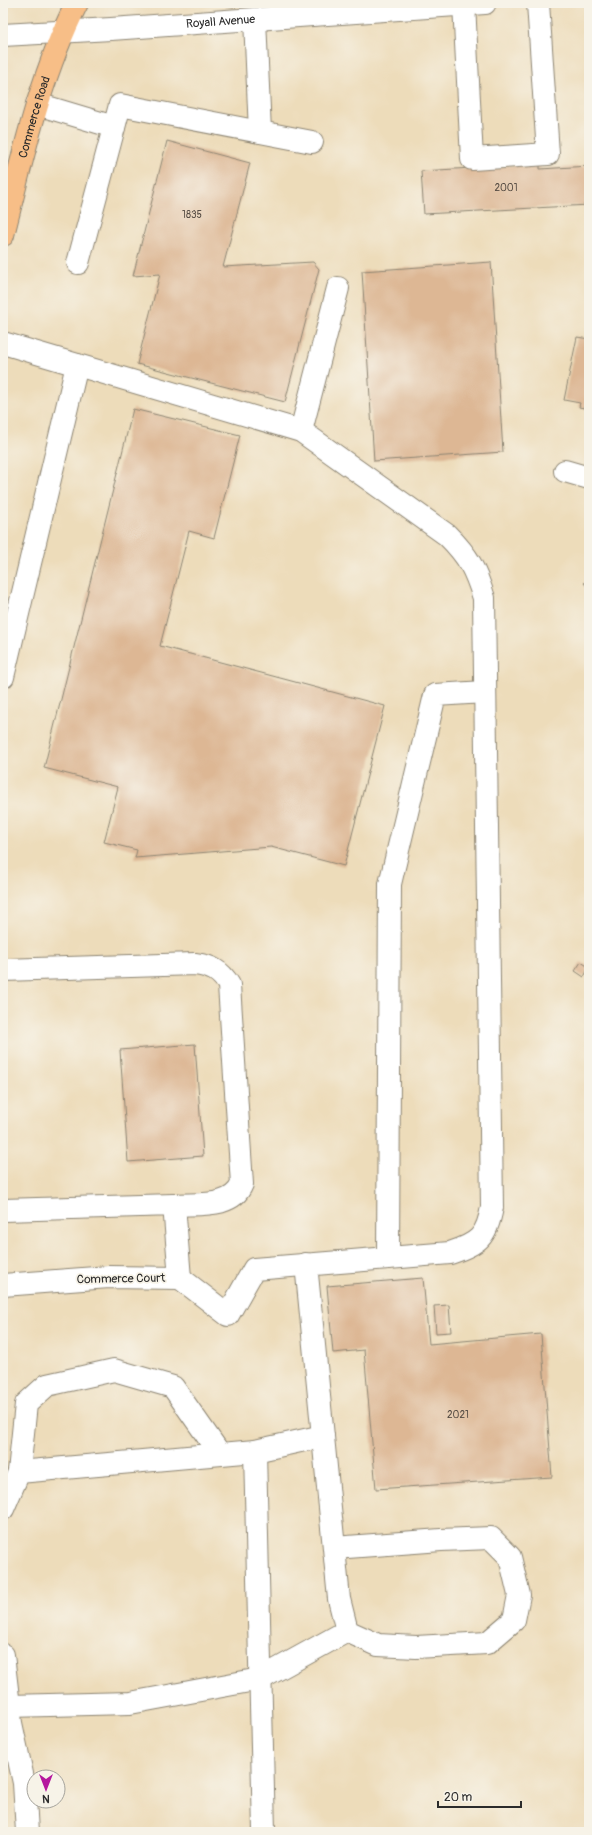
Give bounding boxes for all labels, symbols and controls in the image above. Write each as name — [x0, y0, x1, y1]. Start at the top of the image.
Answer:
street label: Royall Avenue — [185, 11, 256, 31]
street label: Commerce Road — [15, 74, 53, 160]
house number: 2001 — [494, 182, 518, 194]
house number: 1835 — [182, 209, 202, 221]
street label: Commerce Court — [77, 1271, 166, 1287]
house number: 2021 — [447, 1409, 469, 1421]
north arrow — [26, 1769, 66, 1809]
scale bar — [438, 1783, 521, 1809]
text: 20 m — [444, 1790, 473, 1805]
text: N — [42, 1792, 50, 1805]

